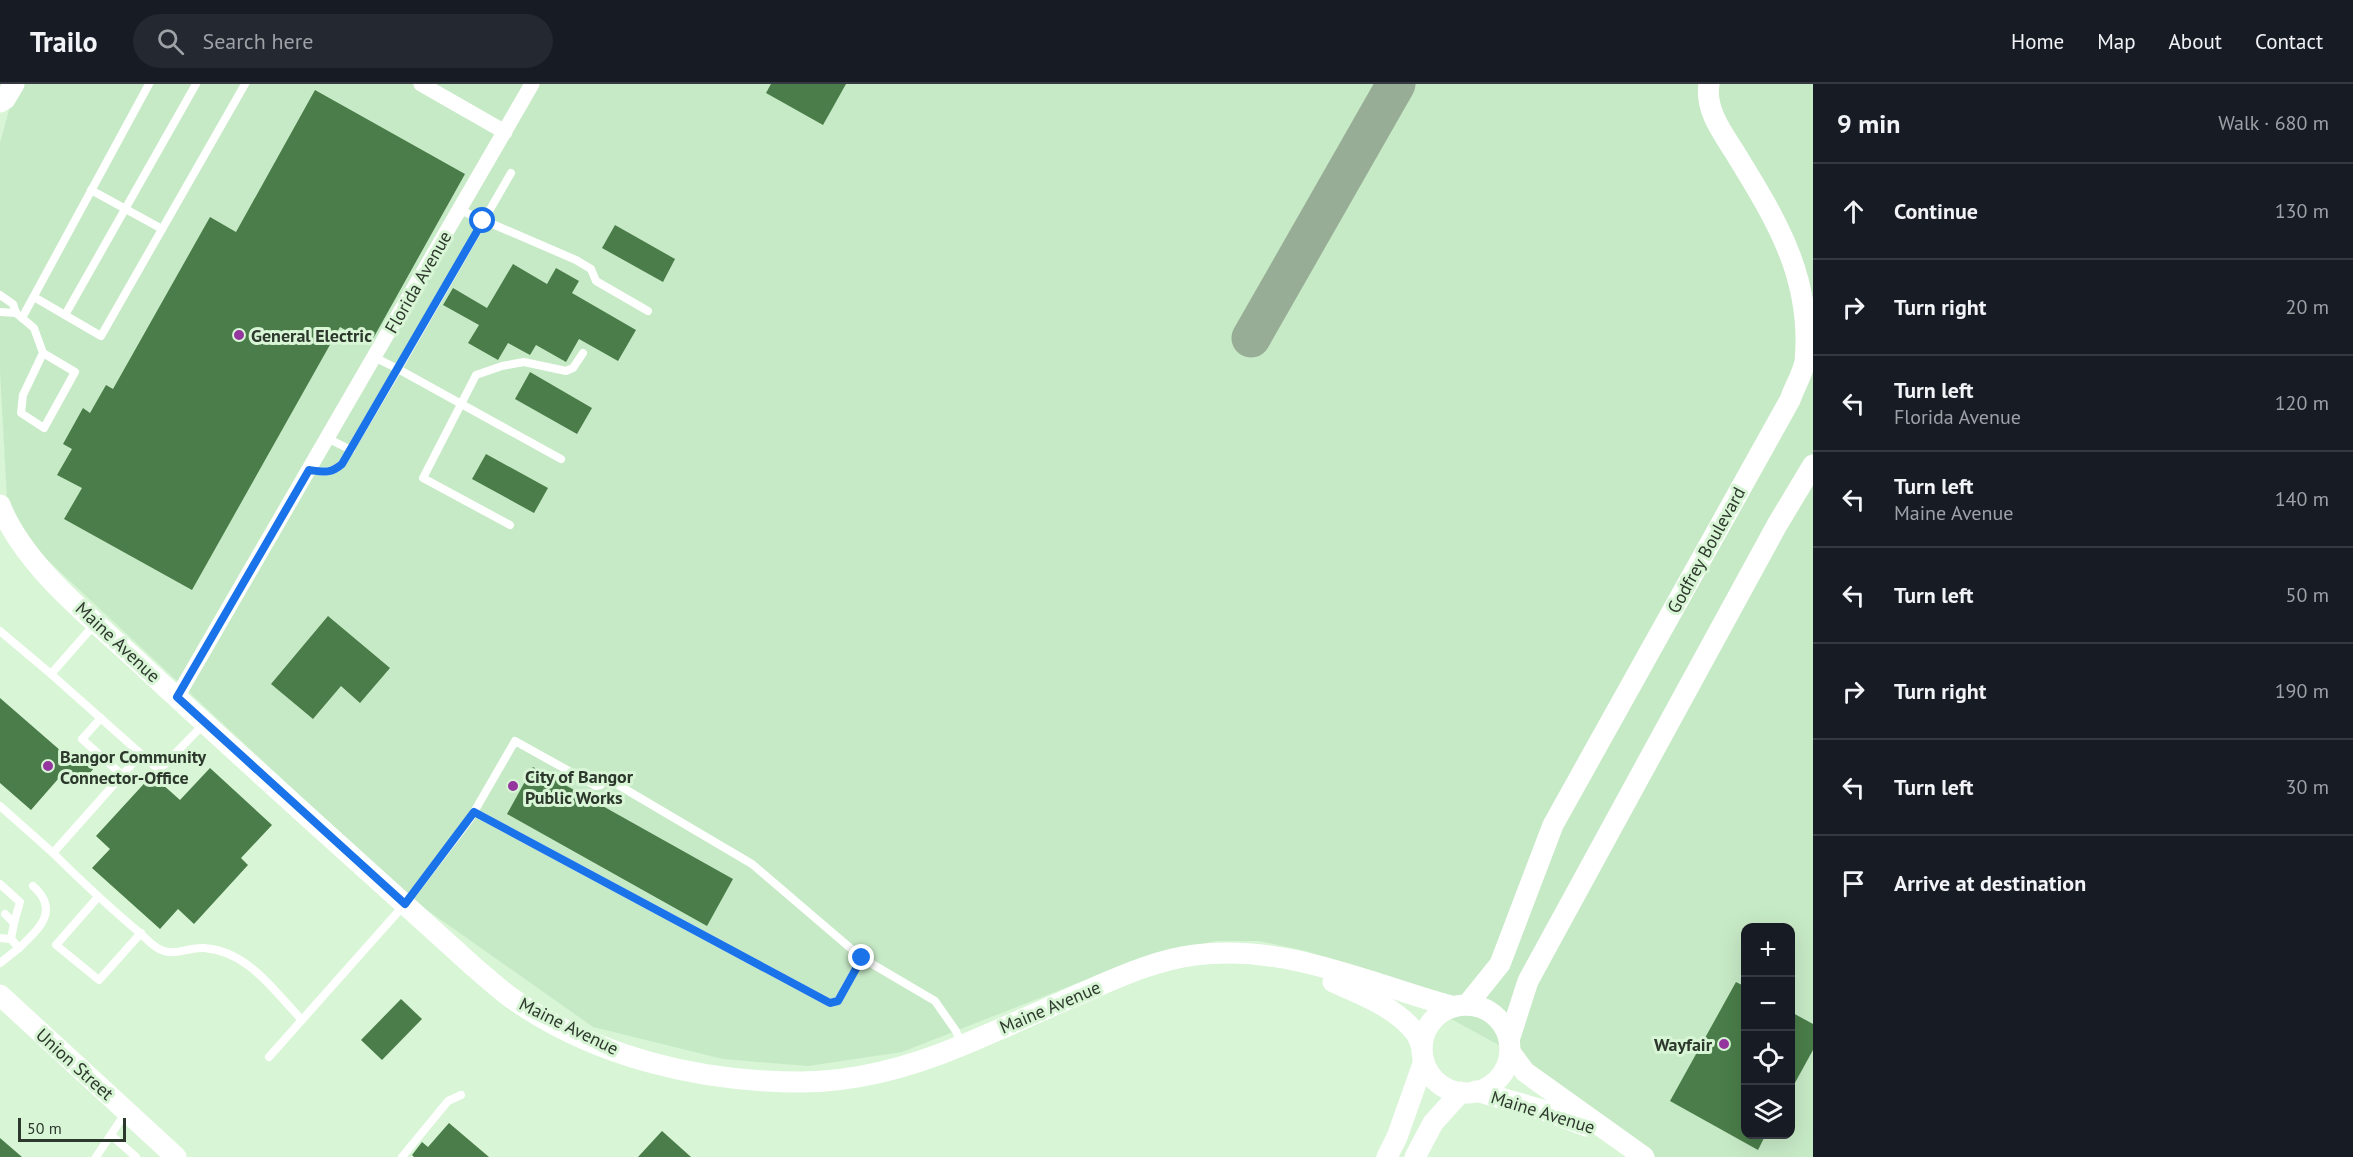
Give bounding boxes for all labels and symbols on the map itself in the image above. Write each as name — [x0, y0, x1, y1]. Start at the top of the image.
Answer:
route start — [469, 207, 495, 233]
street label: Florida Avenue — [379, 227, 457, 337]
place label: General Electric — [251, 324, 372, 347]
marker: General Electric — [232, 328, 246, 342]
street label: Godfrey Boulevard — [1662, 483, 1750, 617]
street label: Maine Avenue — [71, 597, 165, 687]
place label: Bangor Community Connector-Office — [60, 745, 207, 789]
marker: Bangor Community Connector-Office — [41, 759, 55, 773]
place label: City of Bangor Public Works — [525, 765, 634, 809]
marker: City of Bangor Public Works — [506, 779, 520, 793]
route end — [848, 944, 874, 970]
street label: Maine Avenue — [996, 975, 1104, 1039]
street label: Maine Avenue — [516, 992, 622, 1060]
street label: Union Street — [31, 1023, 119, 1105]
place label: Wayfair — [1654, 1033, 1713, 1056]
marker: Wayfair — [1717, 1037, 1731, 1051]
street label: Maine Avenue — [1488, 1085, 1598, 1139]
scale bar — [18, 1115, 126, 1142]

